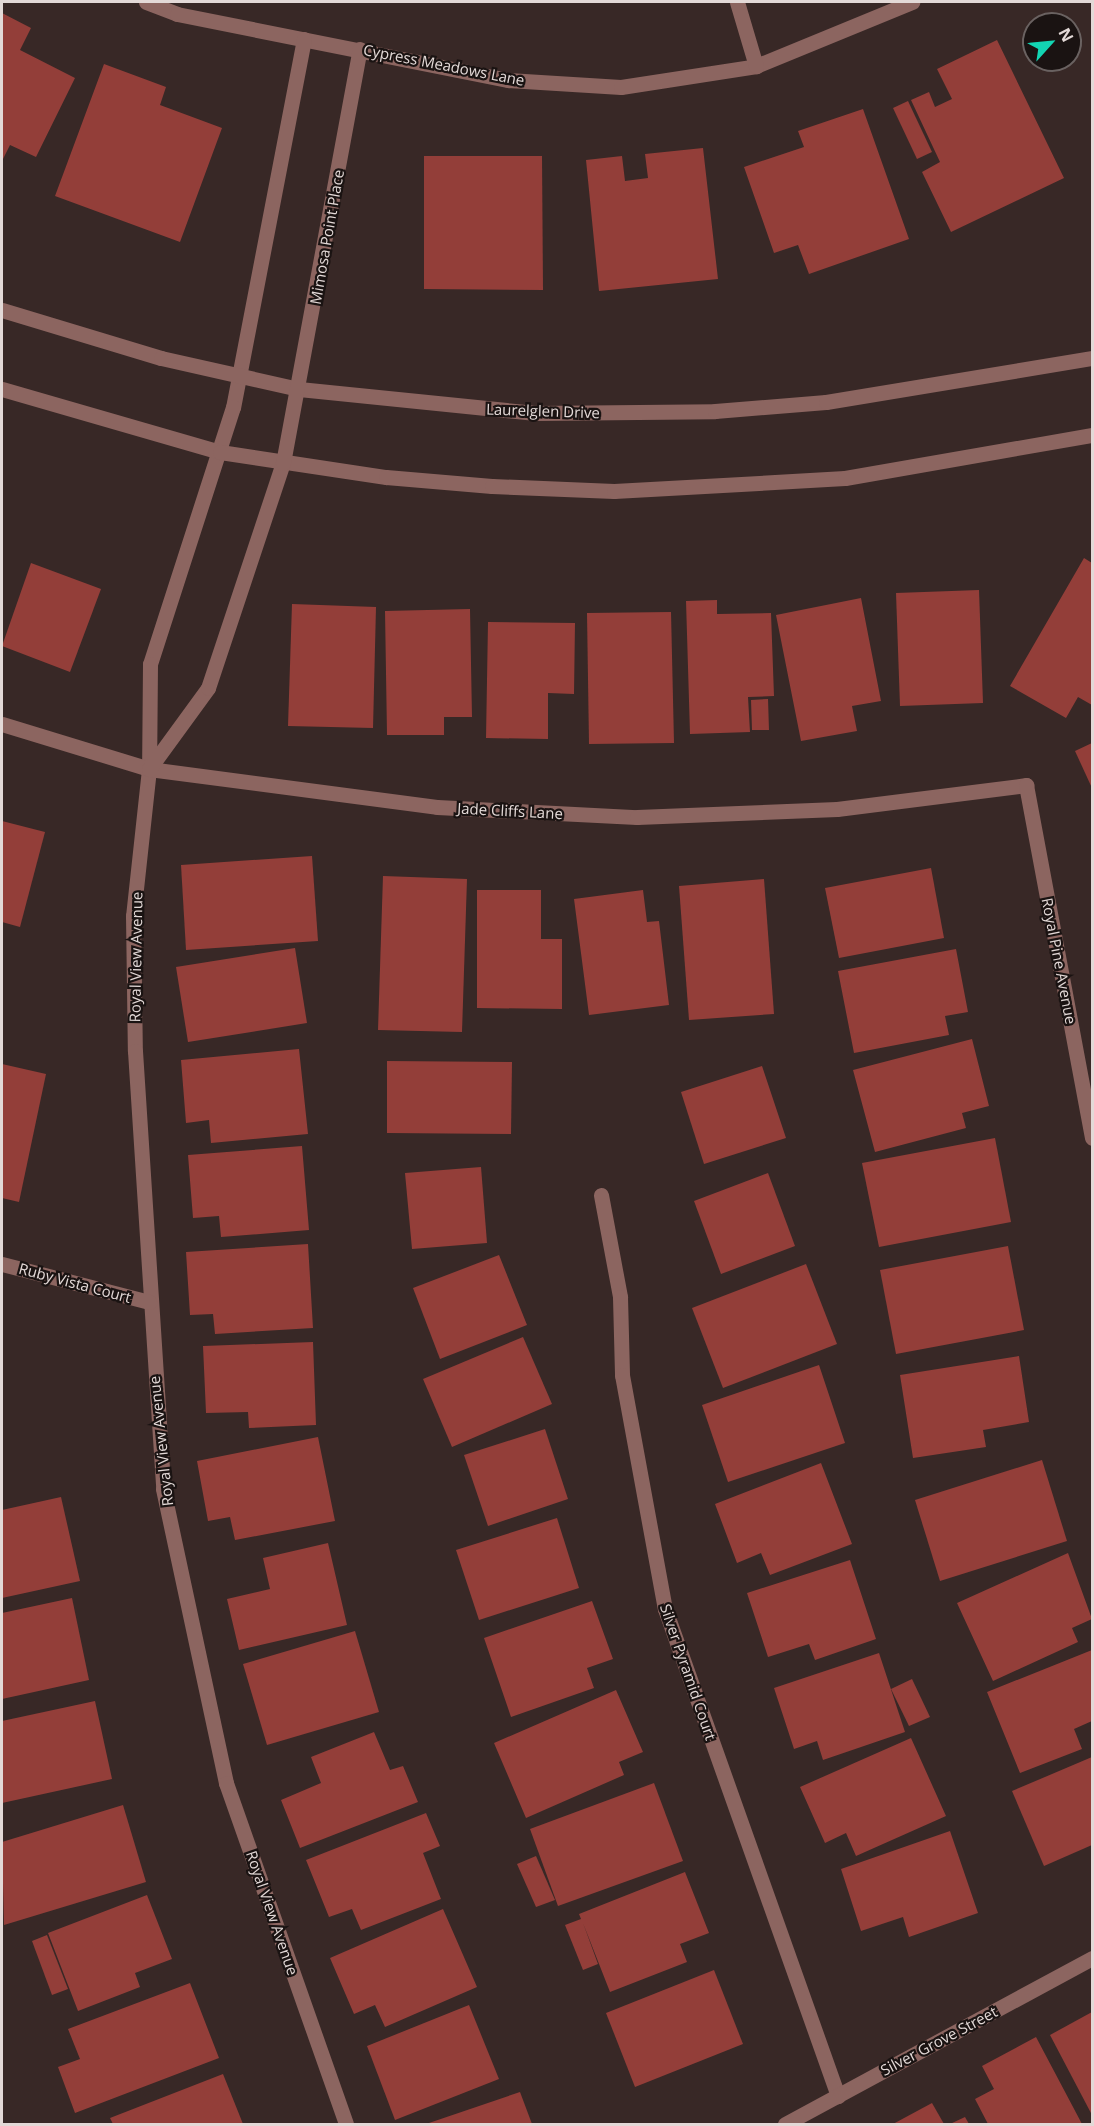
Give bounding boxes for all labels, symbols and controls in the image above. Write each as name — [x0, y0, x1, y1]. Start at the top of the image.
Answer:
north arrow — [1022, 12, 1082, 72]
text: N — [1053, 24, 1079, 46]
street label: Cypress Meadows Lane — [362, 41, 526, 89]
street label: Mimosa Point Place — [306, 168, 348, 306]
street label: Laurelglen Drive — [486, 400, 600, 422]
street label: Jade Cliffs Lane — [457, 799, 563, 823]
street label: Royal View Avenue — [126, 891, 146, 1023]
street label: Royal Pine Avenue — [1038, 896, 1080, 1026]
street label: Ruby Vista Court — [17, 1259, 133, 1307]
street label: Royal View Avenue — [145, 1375, 177, 1507]
street label: Silver Pyramid Court — [656, 1602, 720, 1742]
street label: Royal View Avenue — [242, 1848, 302, 1978]
street label: Silver Grove Street — [878, 2003, 1000, 2079]

